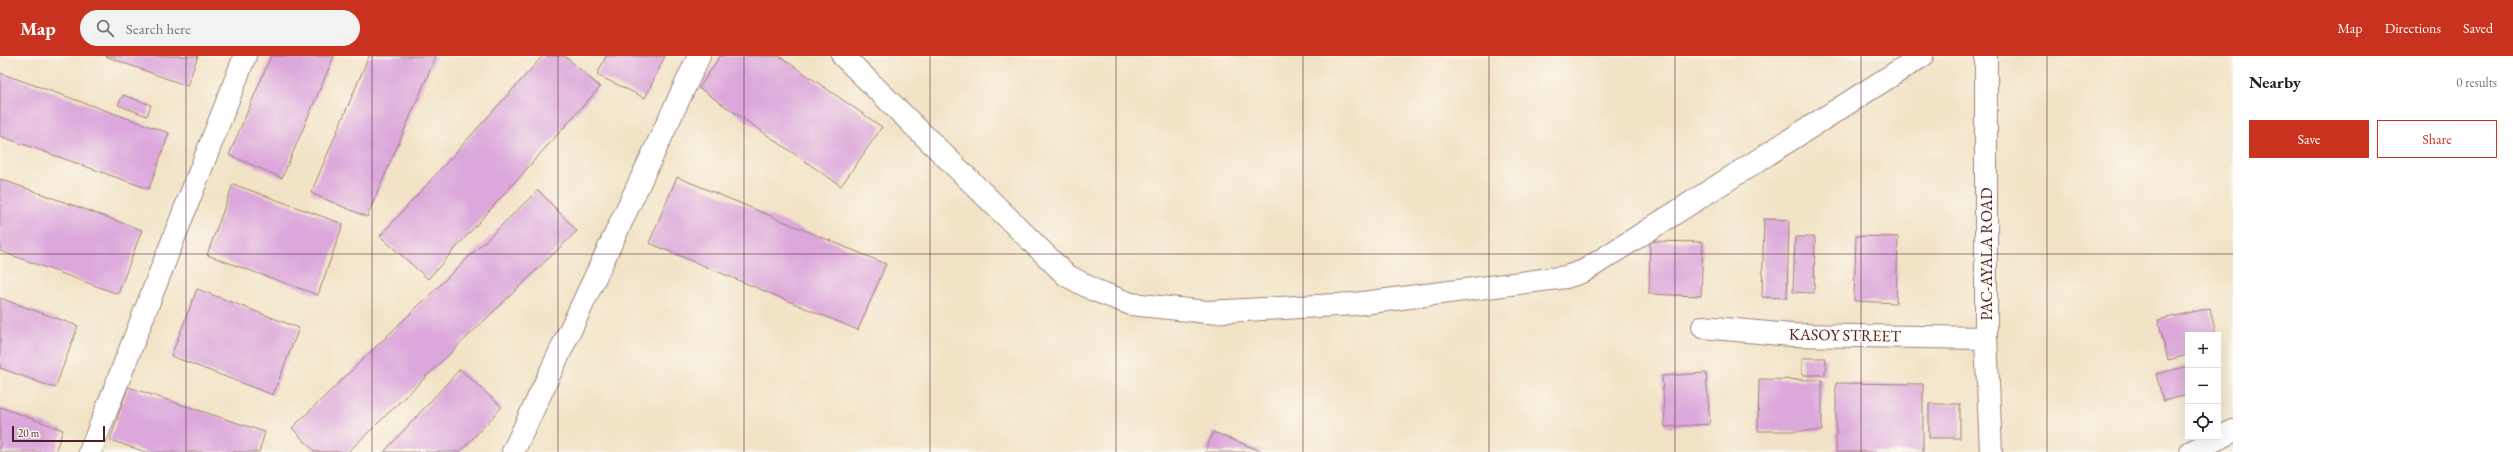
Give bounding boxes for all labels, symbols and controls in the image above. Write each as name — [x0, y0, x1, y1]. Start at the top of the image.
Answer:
search box — [80, 10, 360, 46]
text: Map — [20, 16, 56, 41]
icon: search — [94, 17, 116, 39]
text: Search here — [126, 19, 191, 38]
text: Map — [2337, 19, 2363, 37]
text: Directions — [2385, 19, 2441, 37]
text: Saved — [2463, 19, 2493, 37]
text: Nearby — [2249, 71, 2301, 93]
text: 0 results — [2456, 74, 2497, 91]
button: Save — [2249, 120, 2369, 158]
button: Share — [2377, 120, 2497, 158]
street label: PAC-AYALA ROAD — [1976, 187, 1997, 321]
street label: KASOY STREET — [1789, 324, 1901, 346]
map controls — [2185, 332, 2221, 440]
button: + — [2185, 332, 2221, 368]
button: − — [2185, 368, 2221, 404]
button: locate — [2185, 404, 2221, 440]
scale bar — [12, 424, 105, 443]
text: 20 m — [18, 426, 39, 440]

